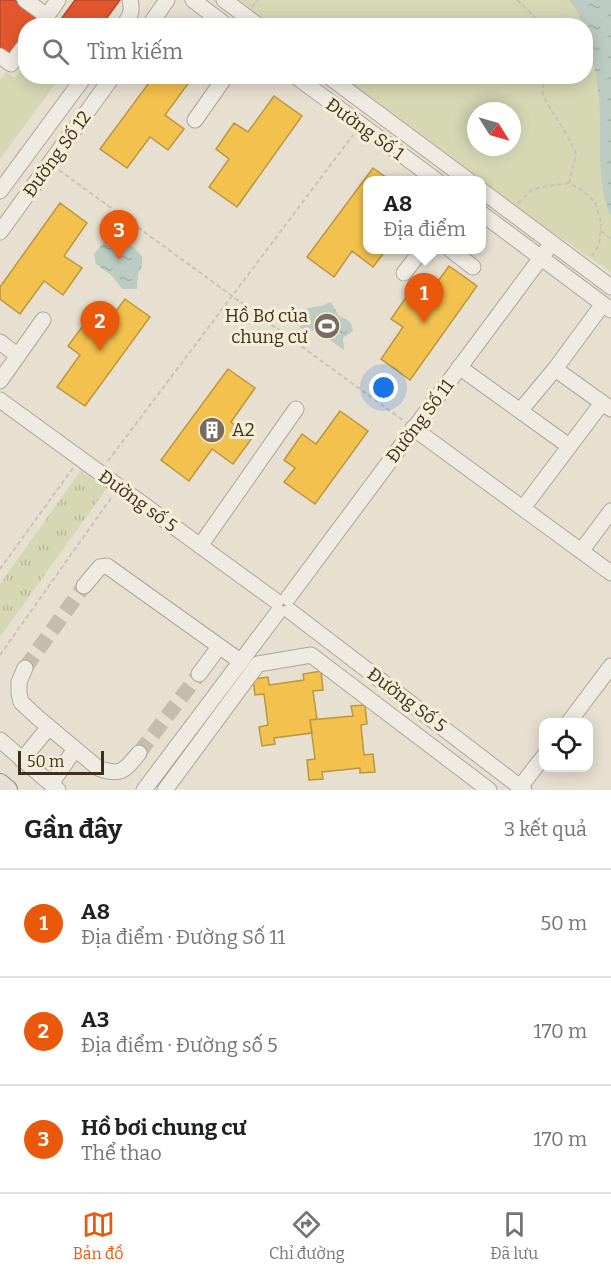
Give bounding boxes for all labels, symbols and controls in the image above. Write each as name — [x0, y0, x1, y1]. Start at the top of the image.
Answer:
search box — [18, 18, 593, 84]
icon: search — [39, 35, 72, 68]
text: Tìm kiếm — [87, 38, 183, 65]
street label: Đường Số 1 — [322, 93, 409, 165]
north arrow — [467, 102, 521, 156]
street label: Đường Số 12 — [18, 107, 96, 201]
popup — [363, 176, 486, 254]
text: A8 — [383, 190, 412, 217]
pin: 3 — [100, 210, 138, 260]
text: Địa điểm — [383, 217, 466, 241]
pin: 1 — [404, 274, 444, 323]
pin: 2 — [80, 302, 120, 351]
place label: Hồ Bơ của chung cư — [225, 305, 308, 348]
sports icon: Hồ Bơ của chung cư — [312, 311, 342, 341]
your location — [369, 373, 398, 402]
street label: Đường Số 11 — [382, 374, 459, 467]
building icon: A2 — [197, 415, 227, 445]
place label: A2 — [232, 419, 255, 441]
street label: Đường số 5 — [94, 465, 182, 537]
street label: Đường Số 5 — [363, 663, 451, 737]
map controls — [539, 718, 593, 772]
button: locate — [539, 718, 593, 772]
scale bar — [18, 748, 104, 776]
text: 50 m — [27, 752, 64, 771]
text: Gần đây — [24, 814, 122, 845]
text: 3 kết quả — [504, 817, 587, 841]
text: A8 — [81, 898, 110, 925]
text: 1 — [39, 911, 48, 935]
text: 50 m — [540, 911, 587, 935]
text: Địa điểm · Đường Số 11 — [81, 925, 285, 949]
text: A3 — [81, 1006, 109, 1033]
text: 2 — [38, 1019, 49, 1043]
text: 170 m — [534, 1019, 587, 1043]
text: Địa điểm · Đường số 5 — [81, 1033, 278, 1057]
text: Hồ bơi chung cư — [81, 1114, 247, 1141]
text: 3 — [38, 1127, 49, 1151]
text: 170 m — [534, 1127, 587, 1151]
text: Thể thao — [81, 1141, 162, 1165]
tab: Bản đồ — [73, 1208, 124, 1263]
tab: Chỉ đường — [269, 1208, 345, 1263]
tab: Đã lưu — [490, 1208, 538, 1263]

